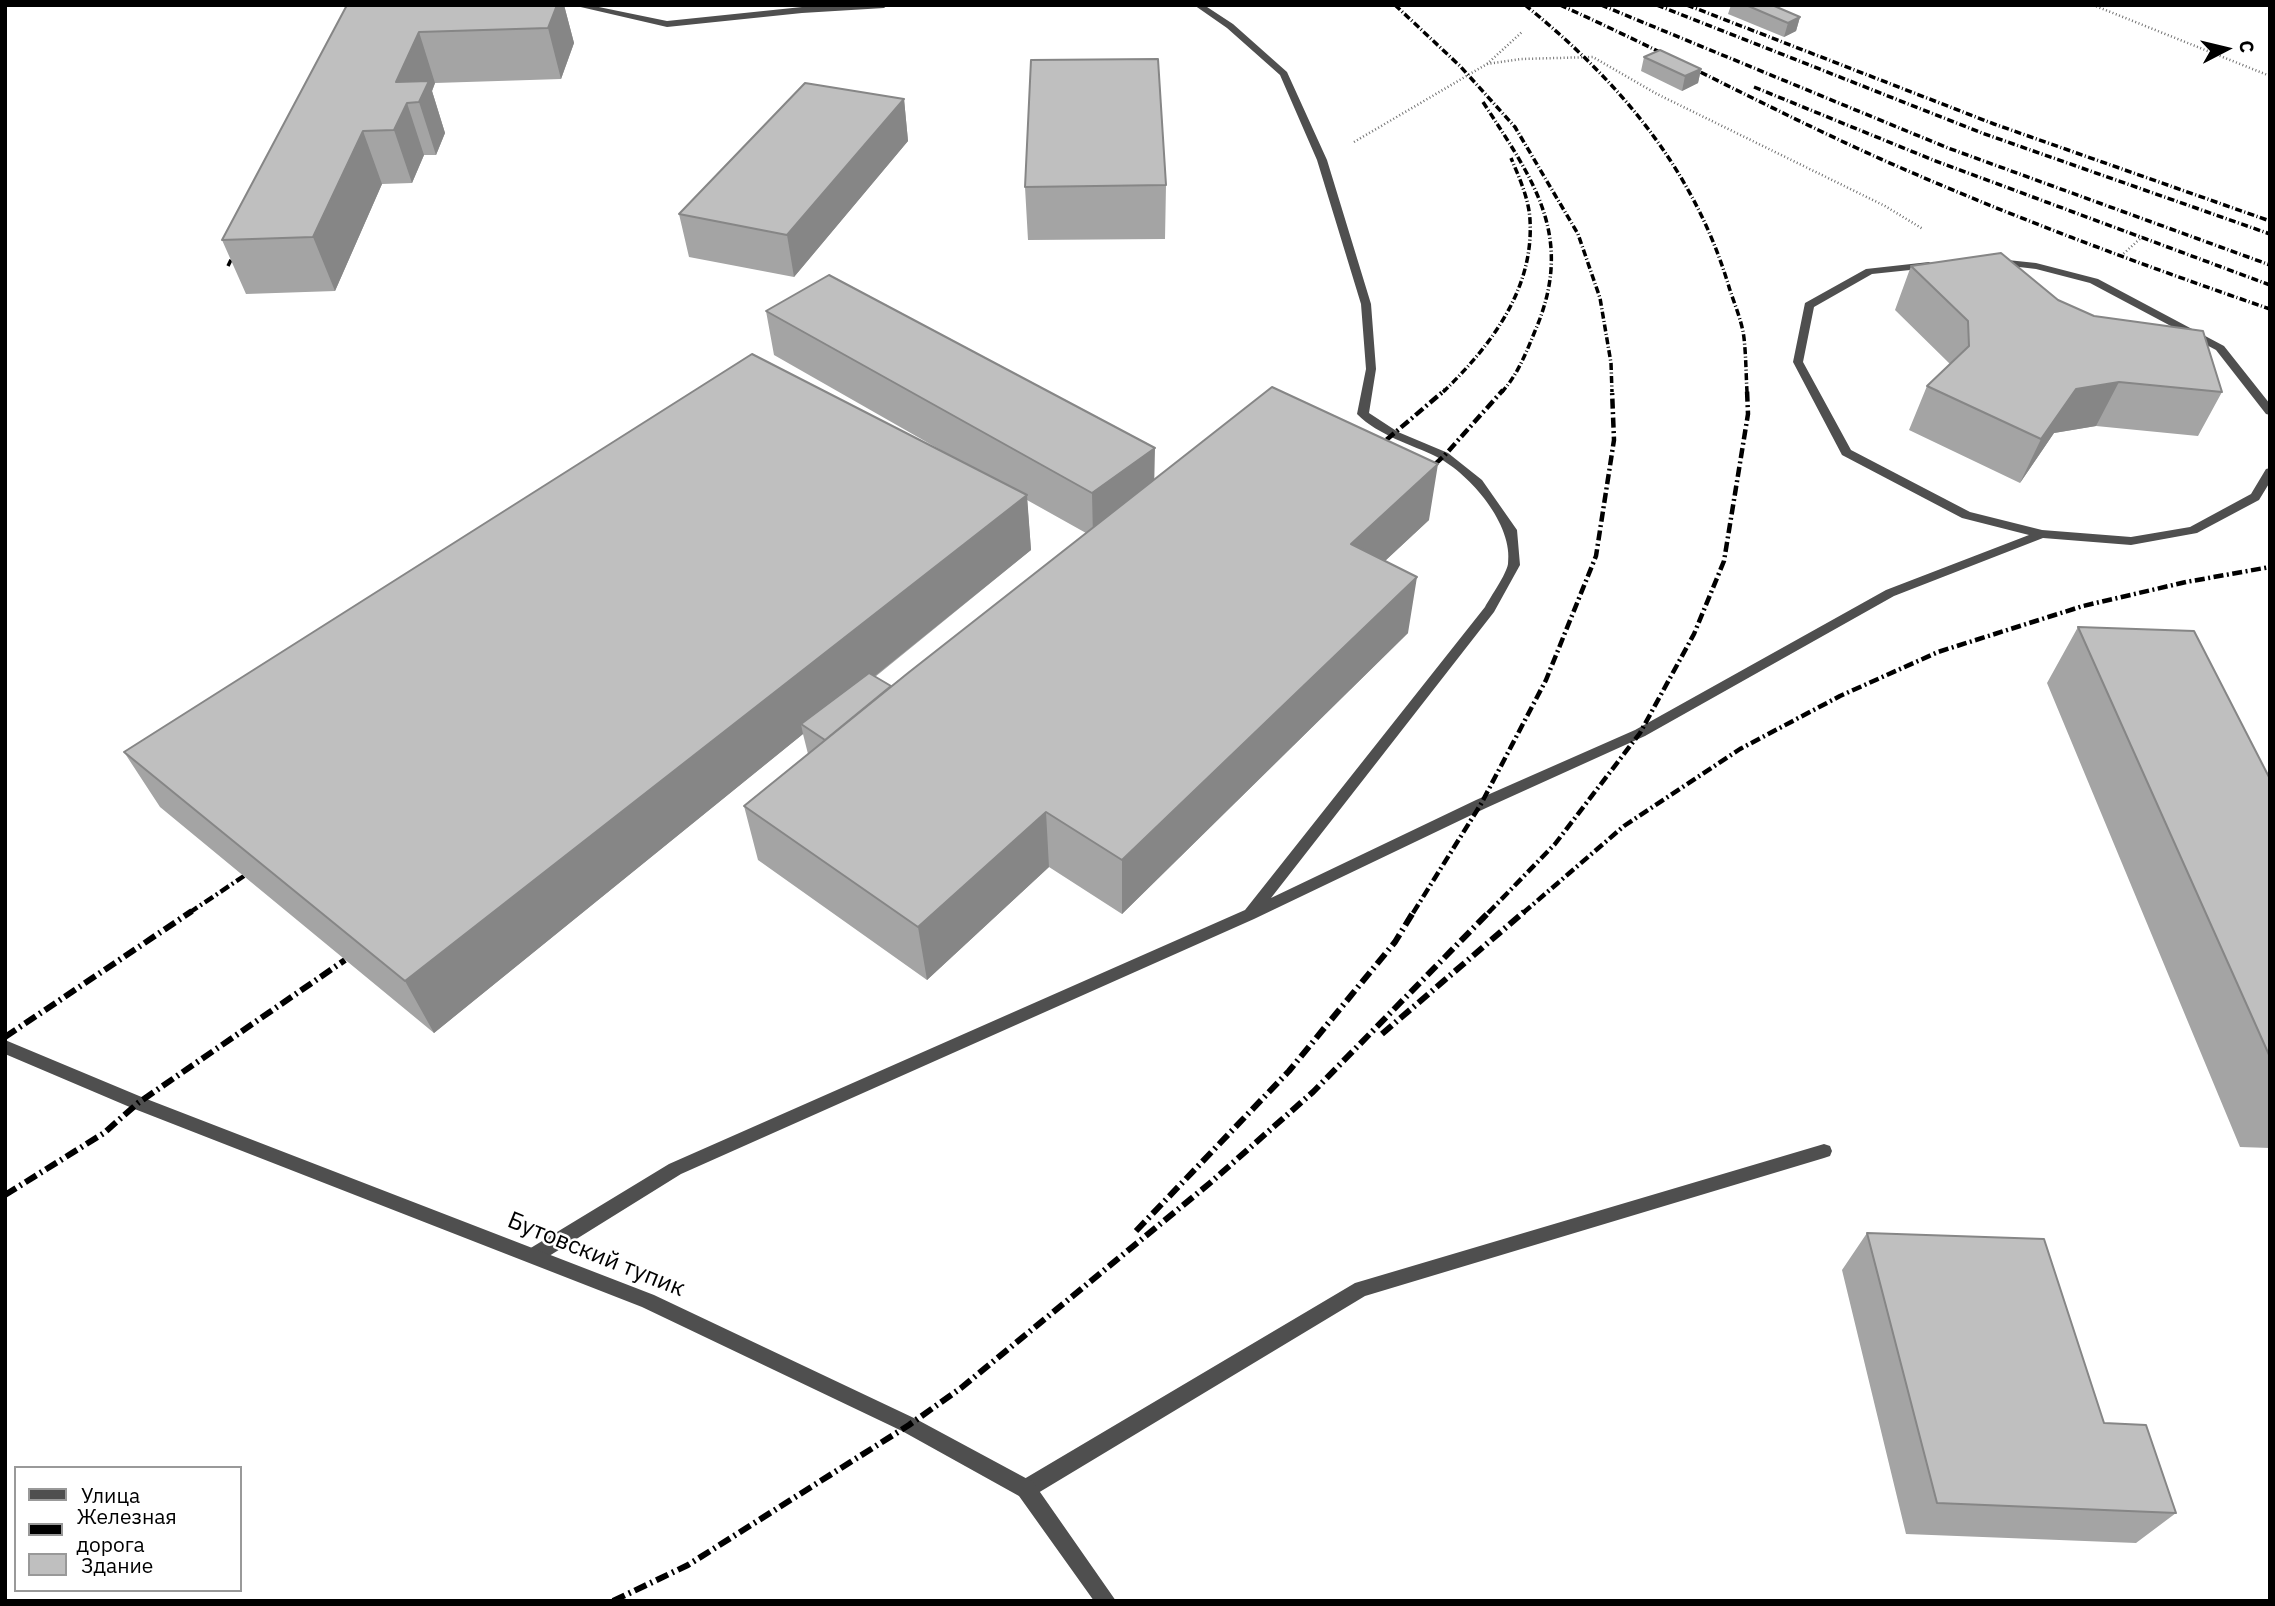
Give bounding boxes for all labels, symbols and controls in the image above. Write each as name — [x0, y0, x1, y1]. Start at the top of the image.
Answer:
north arrow — [2191, 14, 2261, 84]
text: С — [2234, 39, 2260, 54]
street label: Бутовский тупик — [503, 1206, 689, 1304]
legend — [14, 1466, 242, 1592]
text: Улица — [81, 1481, 140, 1509]
text: Железная дорога — [77, 1502, 177, 1558]
text: Здание — [81, 1551, 153, 1579]

